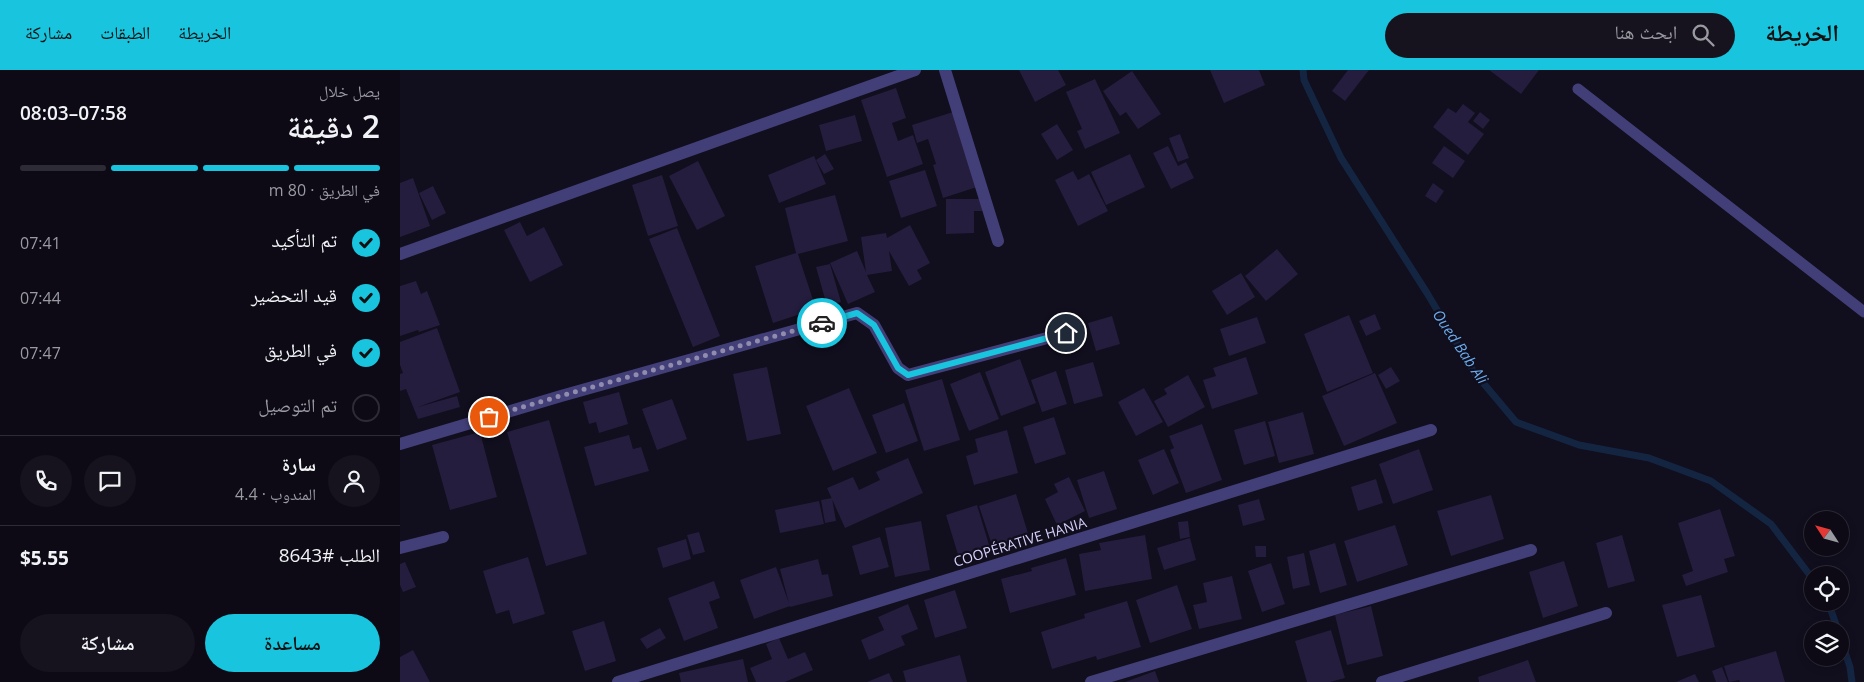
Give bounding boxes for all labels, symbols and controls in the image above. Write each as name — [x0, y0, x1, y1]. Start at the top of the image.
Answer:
search box — [1385, 13, 1735, 58]
text: الخريطة — [1765, 15, 1839, 48]
text: ابحث هنا — [1614, 19, 1677, 45]
text: مشاركة — [25, 20, 72, 44]
text: الطبقات — [100, 20, 150, 44]
text: الخريطة — [178, 20, 231, 44]
icon: search — [1689, 21, 1717, 49]
text: يصل خلال — [319, 80, 380, 102]
text: 07:58–08:03 — [20, 100, 127, 126]
text: 2 دقيقة — [287, 104, 380, 147]
text: في الطريق · 80 m — [269, 179, 380, 201]
text: تم التأكيد — [272, 227, 337, 253]
icon: check — [352, 229, 380, 257]
text: 07:41 — [20, 232, 61, 254]
text: قيد التحضير — [251, 282, 337, 308]
icon: check — [352, 284, 380, 312]
text: 07:44 — [20, 287, 61, 309]
courier — [797, 298, 847, 348]
water label: Oued Bab Ali — [1429, 305, 1493, 388]
icon: car — [808, 309, 836, 337]
pin — [1045, 312, 1087, 354]
icon: home — [1052, 319, 1080, 347]
text: في الطريق — [264, 337, 337, 363]
icon: check — [352, 339, 380, 367]
text: 07:47 — [20, 342, 61, 364]
text: تم التوصيل — [258, 392, 337, 418]
pin — [468, 396, 510, 438]
icon: bag — [475, 403, 503, 431]
text: سارة — [282, 451, 316, 477]
button: phone — [20, 455, 72, 507]
button: chat — [84, 455, 136, 507]
button: person — [328, 455, 380, 507]
text: المندوب · 4.4 — [235, 483, 316, 505]
north arrow — [1804, 511, 1849, 556]
map controls — [1804, 511, 1849, 666]
street label: COOPÉRATIVE HANIA — [951, 512, 1089, 571]
text: الطلب #8643 — [279, 542, 380, 568]
text: $5.55 — [20, 545, 69, 571]
button: locate — [1804, 566, 1849, 611]
button: مشاركة — [20, 614, 195, 672]
button: مساعدة — [205, 614, 380, 672]
button: layers — [1804, 621, 1849, 666]

